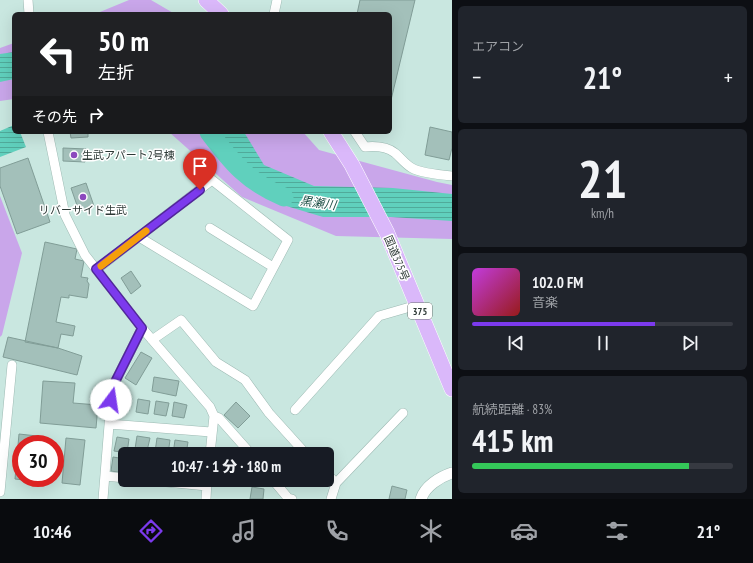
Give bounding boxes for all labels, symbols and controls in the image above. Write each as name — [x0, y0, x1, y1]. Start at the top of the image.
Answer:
text: 50 m — [98, 22, 149, 59]
icon: left — [32, 28, 84, 80]
text: エアコン — [472, 38, 524, 55]
text: 21° — [583, 58, 622, 97]
text: 左折 — [98, 61, 134, 84]
text: − — [472, 63, 481, 91]
text: + — [724, 63, 733, 91]
icon: right — [85, 104, 107, 126]
text: その先 — [32, 107, 77, 126]
text: 21 — [578, 145, 627, 212]
place label: 生武アパート2号棟 — [82, 148, 175, 162]
pin — [183, 149, 217, 190]
marker: 生武アパート2号棟 — [69, 150, 79, 160]
icon: arrive — [189, 155, 211, 177]
marker: リバーサイド生武 — [78, 192, 88, 202]
water label: 黒瀬川 — [299, 193, 339, 213]
place label: リバーサイド生武 — [39, 203, 127, 217]
text: km/h — [591, 205, 614, 222]
street label: 国道375号 — [381, 233, 413, 283]
text: 102.0 FM — [532, 273, 583, 292]
text: 音楽 — [532, 294, 558, 311]
road number: 375 — [408, 303, 432, 319]
icon: previous — [505, 332, 527, 354]
icon: pause — [592, 332, 614, 354]
icon: next — [679, 332, 701, 354]
position arrow — [90, 379, 132, 421]
text: 航続距離 · 83% — [472, 401, 552, 418]
text: 415 km — [472, 421, 553, 460]
speed limit sign: 30 — [12, 435, 64, 487]
text: 10:47 · 1 分 · 180 m — [171, 457, 281, 476]
icon: directions — [137, 517, 165, 545]
icon: music — [230, 517, 258, 545]
icon: phone — [323, 517, 351, 545]
icon: climate — [417, 517, 445, 545]
icon: car — [510, 517, 538, 545]
icon: filters — [603, 517, 631, 545]
text: 10:46 — [33, 520, 72, 543]
text: 21° — [697, 520, 720, 543]

